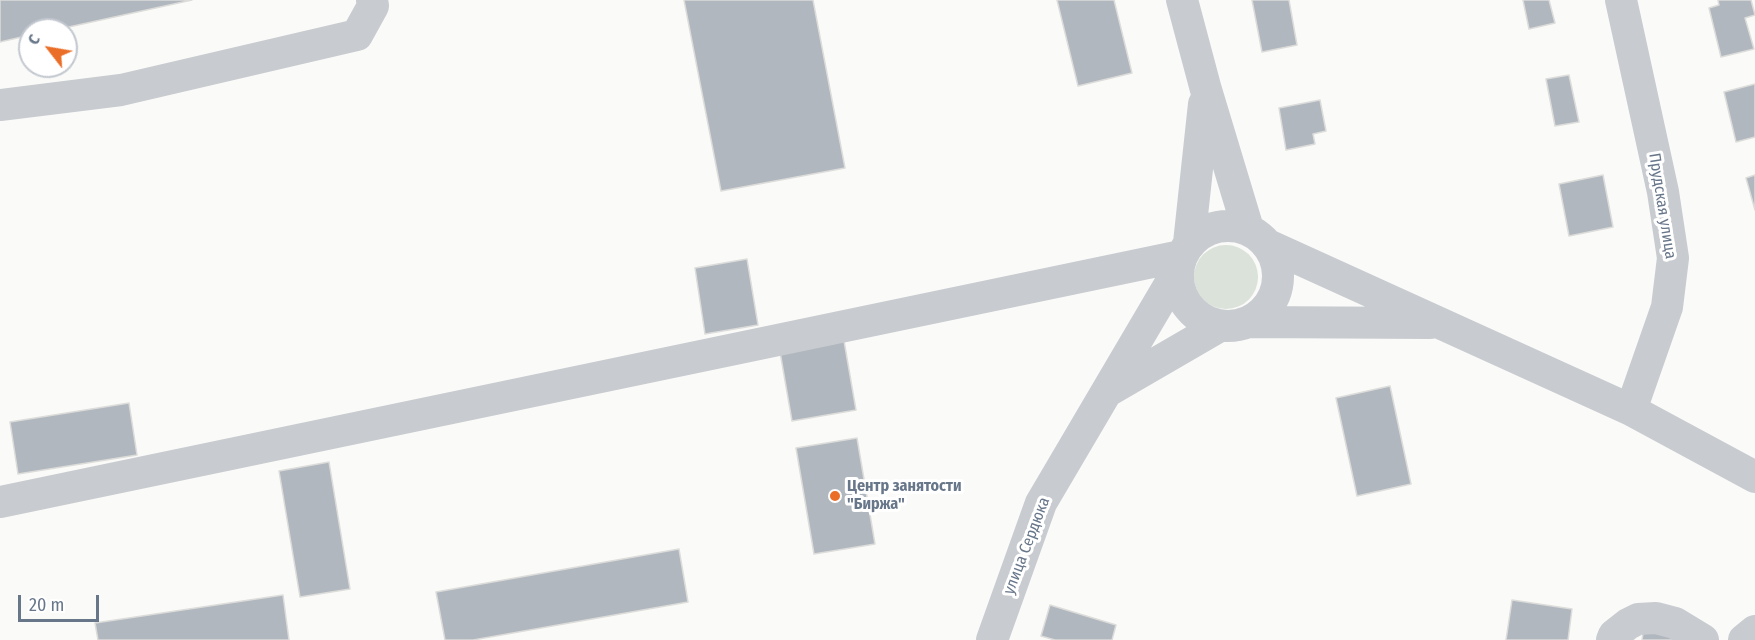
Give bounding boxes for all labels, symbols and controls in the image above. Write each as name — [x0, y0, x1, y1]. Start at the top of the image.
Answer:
north arrow — [18, 18, 78, 78]
text: С — [24, 31, 44, 48]
street label: Прудская улица — [1644, 152, 1680, 260]
place label: Центр занятости "Биржа" — [847, 477, 961, 515]
marker: Центр занятости "Биржа" — [828, 489, 842, 503]
street label: улица Сердюка — [1000, 495, 1054, 597]
scale bar — [21, 583, 102, 621]
text: 20 m — [29, 594, 64, 616]

